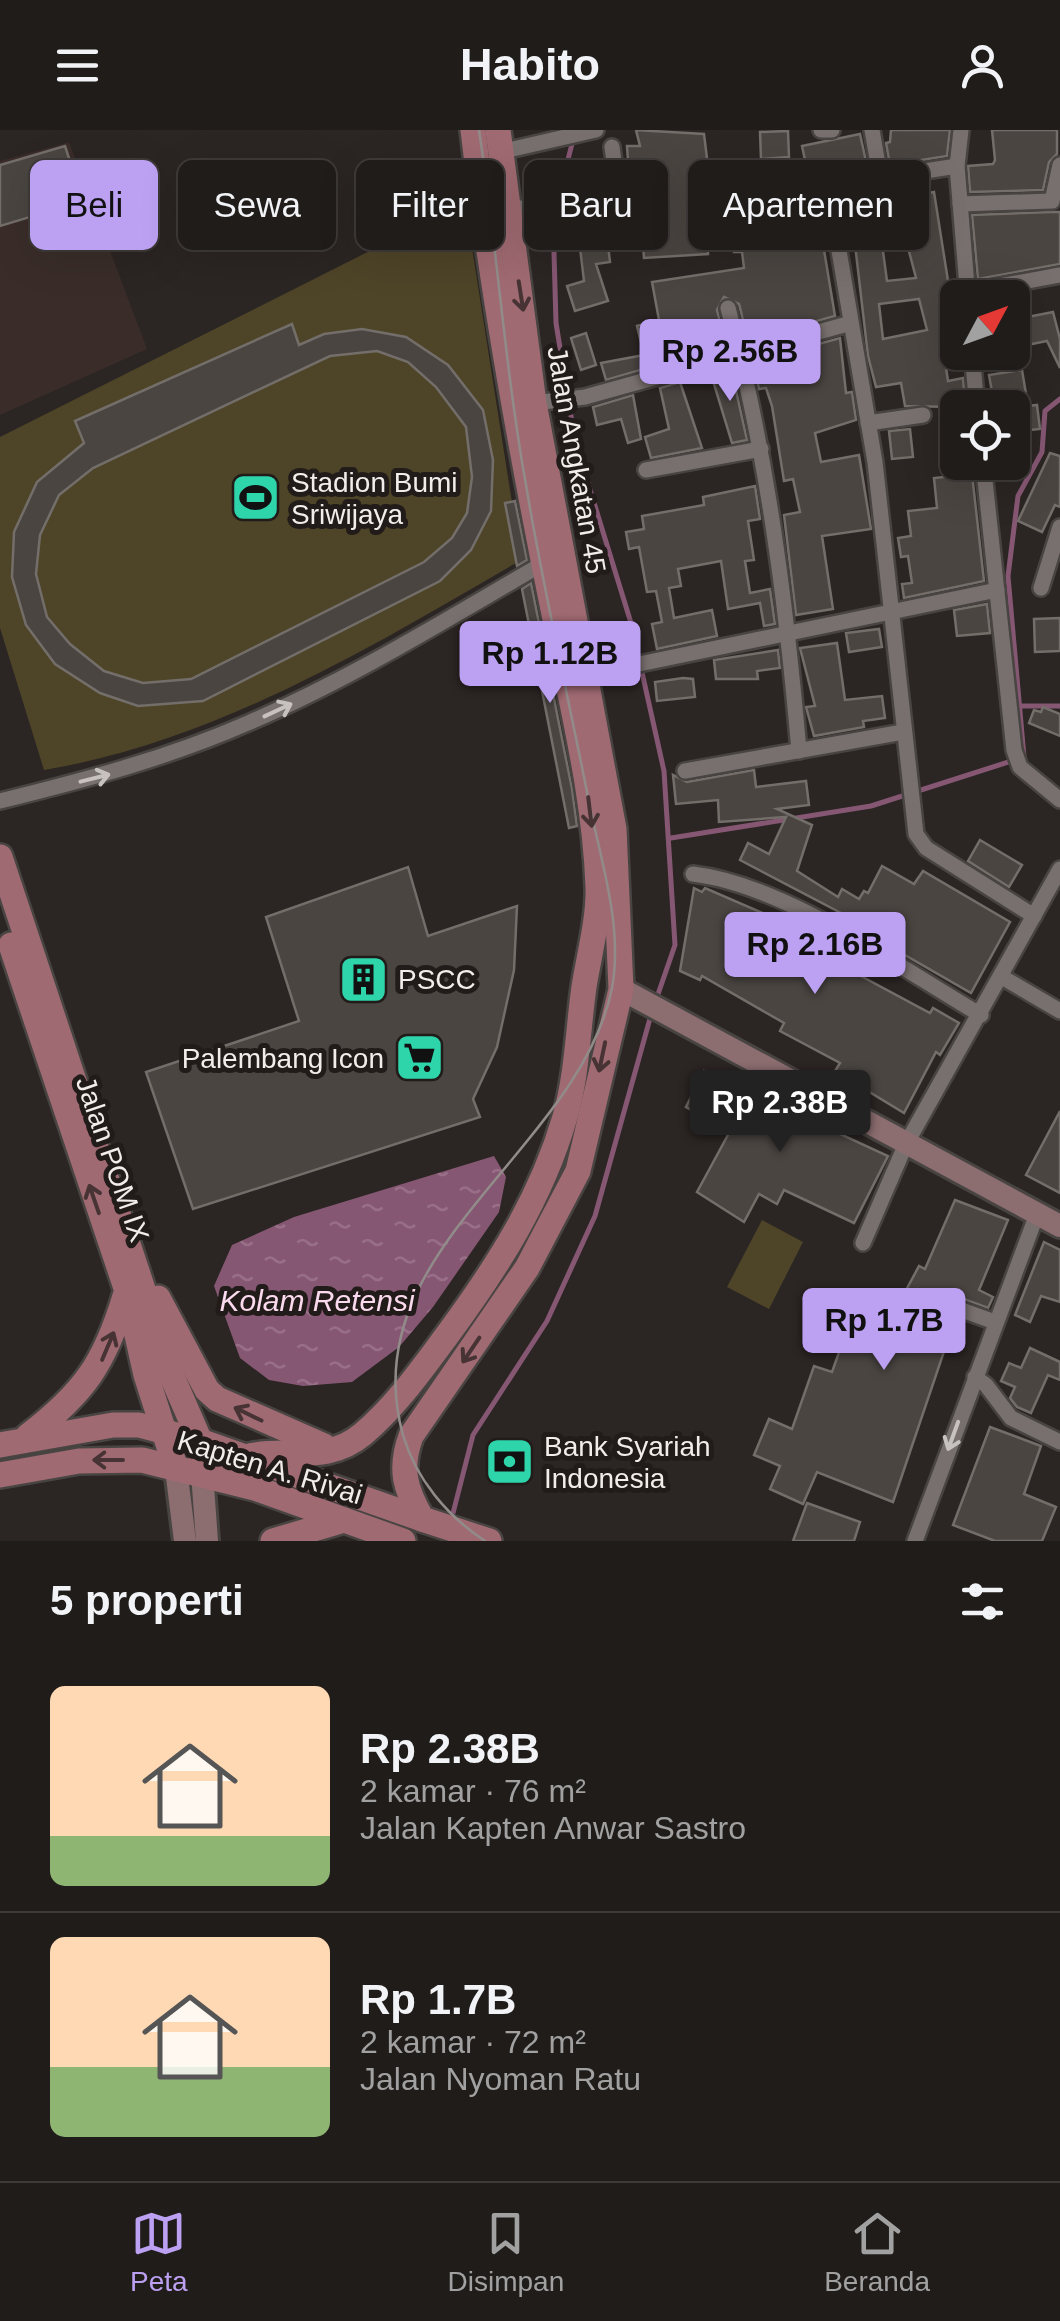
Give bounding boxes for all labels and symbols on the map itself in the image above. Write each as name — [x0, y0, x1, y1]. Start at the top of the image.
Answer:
one-way arrow — [512, 279, 531, 312]
north arrow — [940, 280, 1030, 370]
pin: Rp 2.56B — [627, 319, 833, 404]
street label: Jalan Angkatan 45 — [541, 344, 612, 576]
place label: Stadion Bumi Sriwijaya — [291, 467, 458, 530]
sports icon: Stadion Bumi Sriwijaya — [230, 472, 282, 524]
pin: Rp 1.12B — [447, 621, 653, 706]
one-way arrow — [262, 699, 292, 718]
one-way arrow — [79, 767, 110, 786]
one-way arrow — [581, 796, 600, 828]
pin: Rp 2.16B — [712, 912, 918, 997]
building icon: PSCC — [337, 953, 389, 1005]
place label: PSCC — [398, 964, 476, 995]
supermarket icon: Palembang Icon — [393, 1032, 445, 1084]
one-way arrow — [592, 1040, 611, 1072]
place label: Palembang Icon — [182, 1043, 384, 1074]
pin: Rp 2.38B — [677, 1070, 883, 1155]
street label: Jalan POM IX — [70, 1072, 155, 1246]
one-way arrow — [83, 1184, 101, 1216]
water label: Kolam Retensi — [219, 1284, 416, 1317]
pin: Rp 1.7B — [792, 1288, 976, 1373]
one-way arrow — [100, 1332, 118, 1362]
one-way arrow — [461, 1336, 482, 1364]
one-way arrow — [234, 1404, 264, 1423]
one-way arrow — [943, 1419, 961, 1450]
street label: Kapten A. Rivai — [174, 1425, 366, 1510]
place label: Bank Syariah Indonesia — [544, 1431, 711, 1494]
bank icon: Bank Syariah Indonesia — [483, 1436, 535, 1488]
one-way arrow — [93, 1450, 125, 1469]

